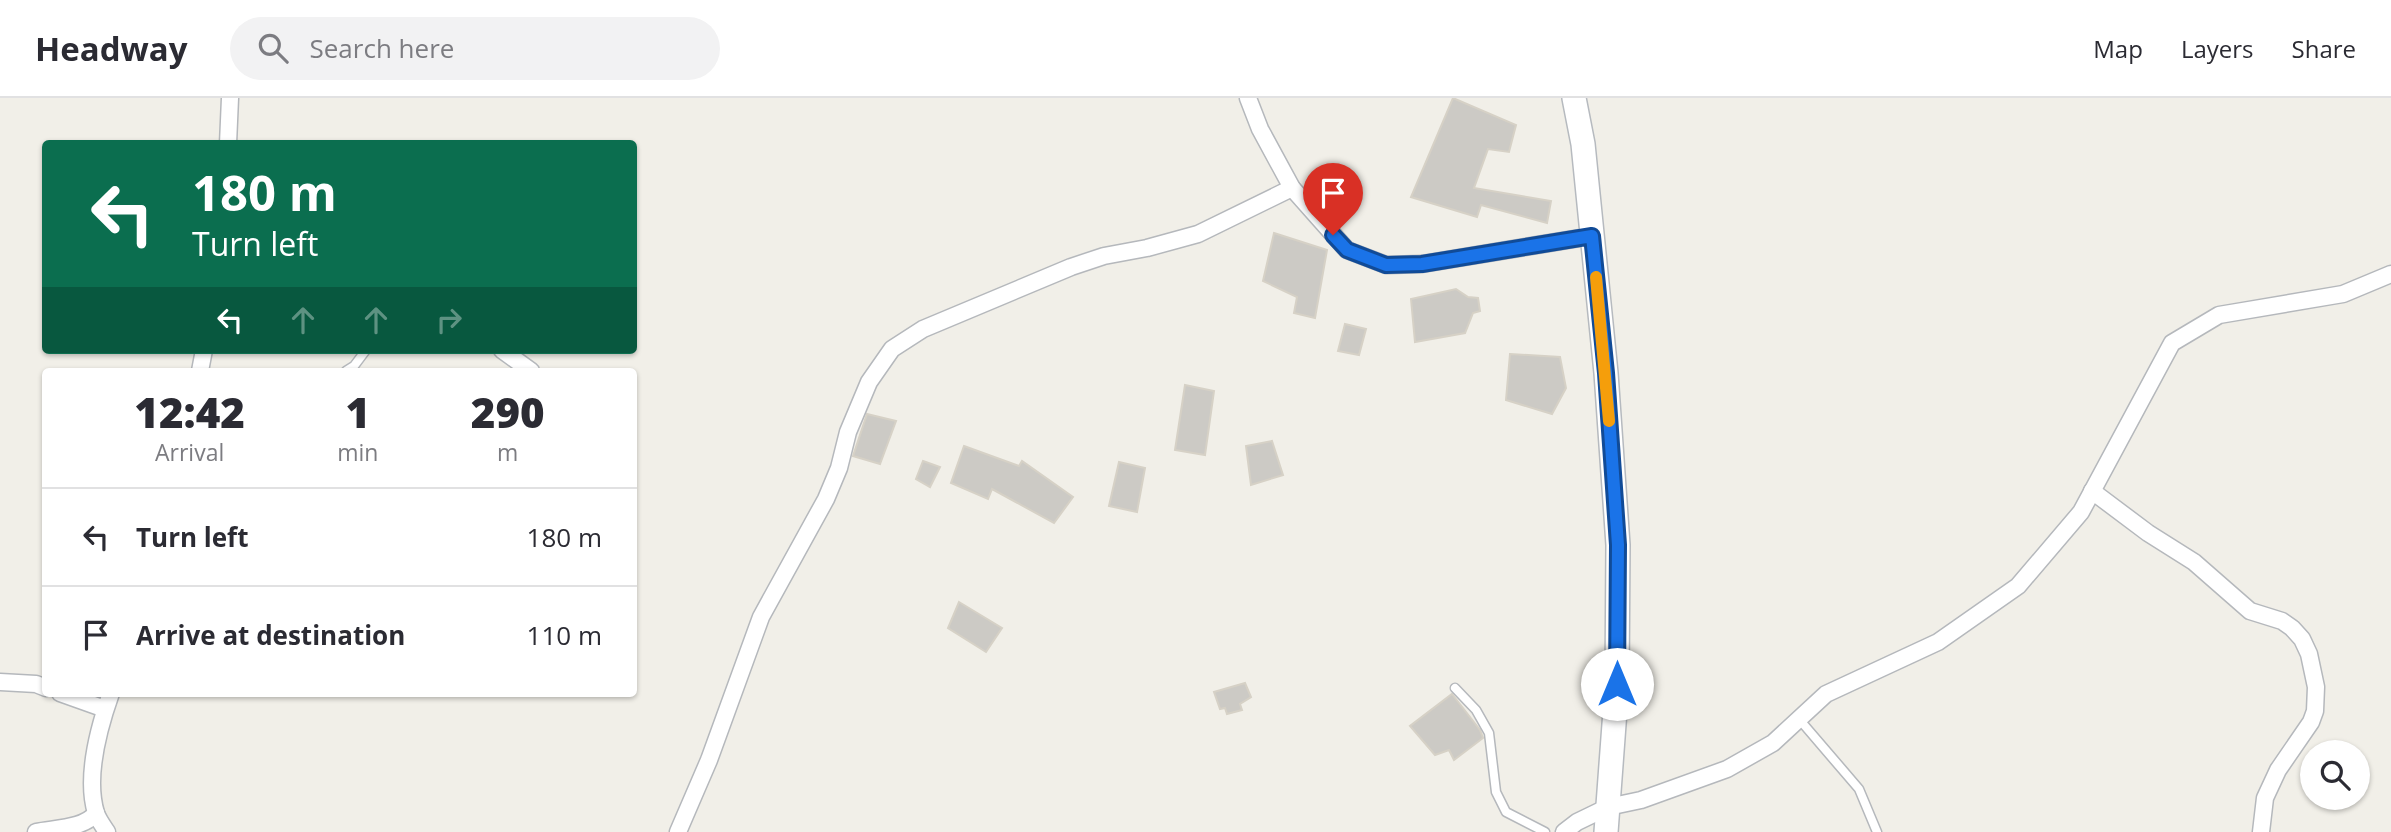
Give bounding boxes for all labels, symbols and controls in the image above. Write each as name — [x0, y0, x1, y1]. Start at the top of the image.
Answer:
search box — [230, 17, 720, 80]
text: Headway — [35, 26, 188, 71]
icon: search — [254, 29, 292, 67]
text: Search here — [310, 30, 454, 66]
text: Map — [2093, 32, 2143, 65]
text: Layers — [2181, 32, 2254, 65]
text: Share — [2292, 32, 2356, 65]
text: 180 m — [192, 159, 337, 225]
pin — [1303, 163, 1363, 235]
icon: left — [77, 168, 168, 259]
icon: arrive — [1314, 174, 1352, 212]
text: Turn left — [192, 222, 318, 265]
icon: left — [211, 301, 249, 339]
icon: ahead — [284, 301, 322, 339]
icon: ahead — [357, 301, 395, 339]
icon: right — [430, 301, 468, 339]
text: 12:42 — [134, 383, 245, 440]
text: 1 — [346, 383, 370, 440]
text: 290 — [471, 383, 545, 440]
text: Arrival — [155, 436, 224, 468]
text: min — [337, 436, 378, 468]
text: m — [497, 436, 518, 468]
icon: left — [77, 518, 115, 556]
text: Turn left — [136, 519, 248, 555]
text: 180 m — [527, 519, 602, 555]
icon: arrive — [77, 616, 115, 654]
text: Arrive at destination — [136, 617, 405, 653]
text: 110 m — [527, 617, 602, 653]
position arrow — [1580, 647, 1654, 721]
map controls — [2300, 740, 2370, 810]
button: search — [2300, 740, 2370, 810]

